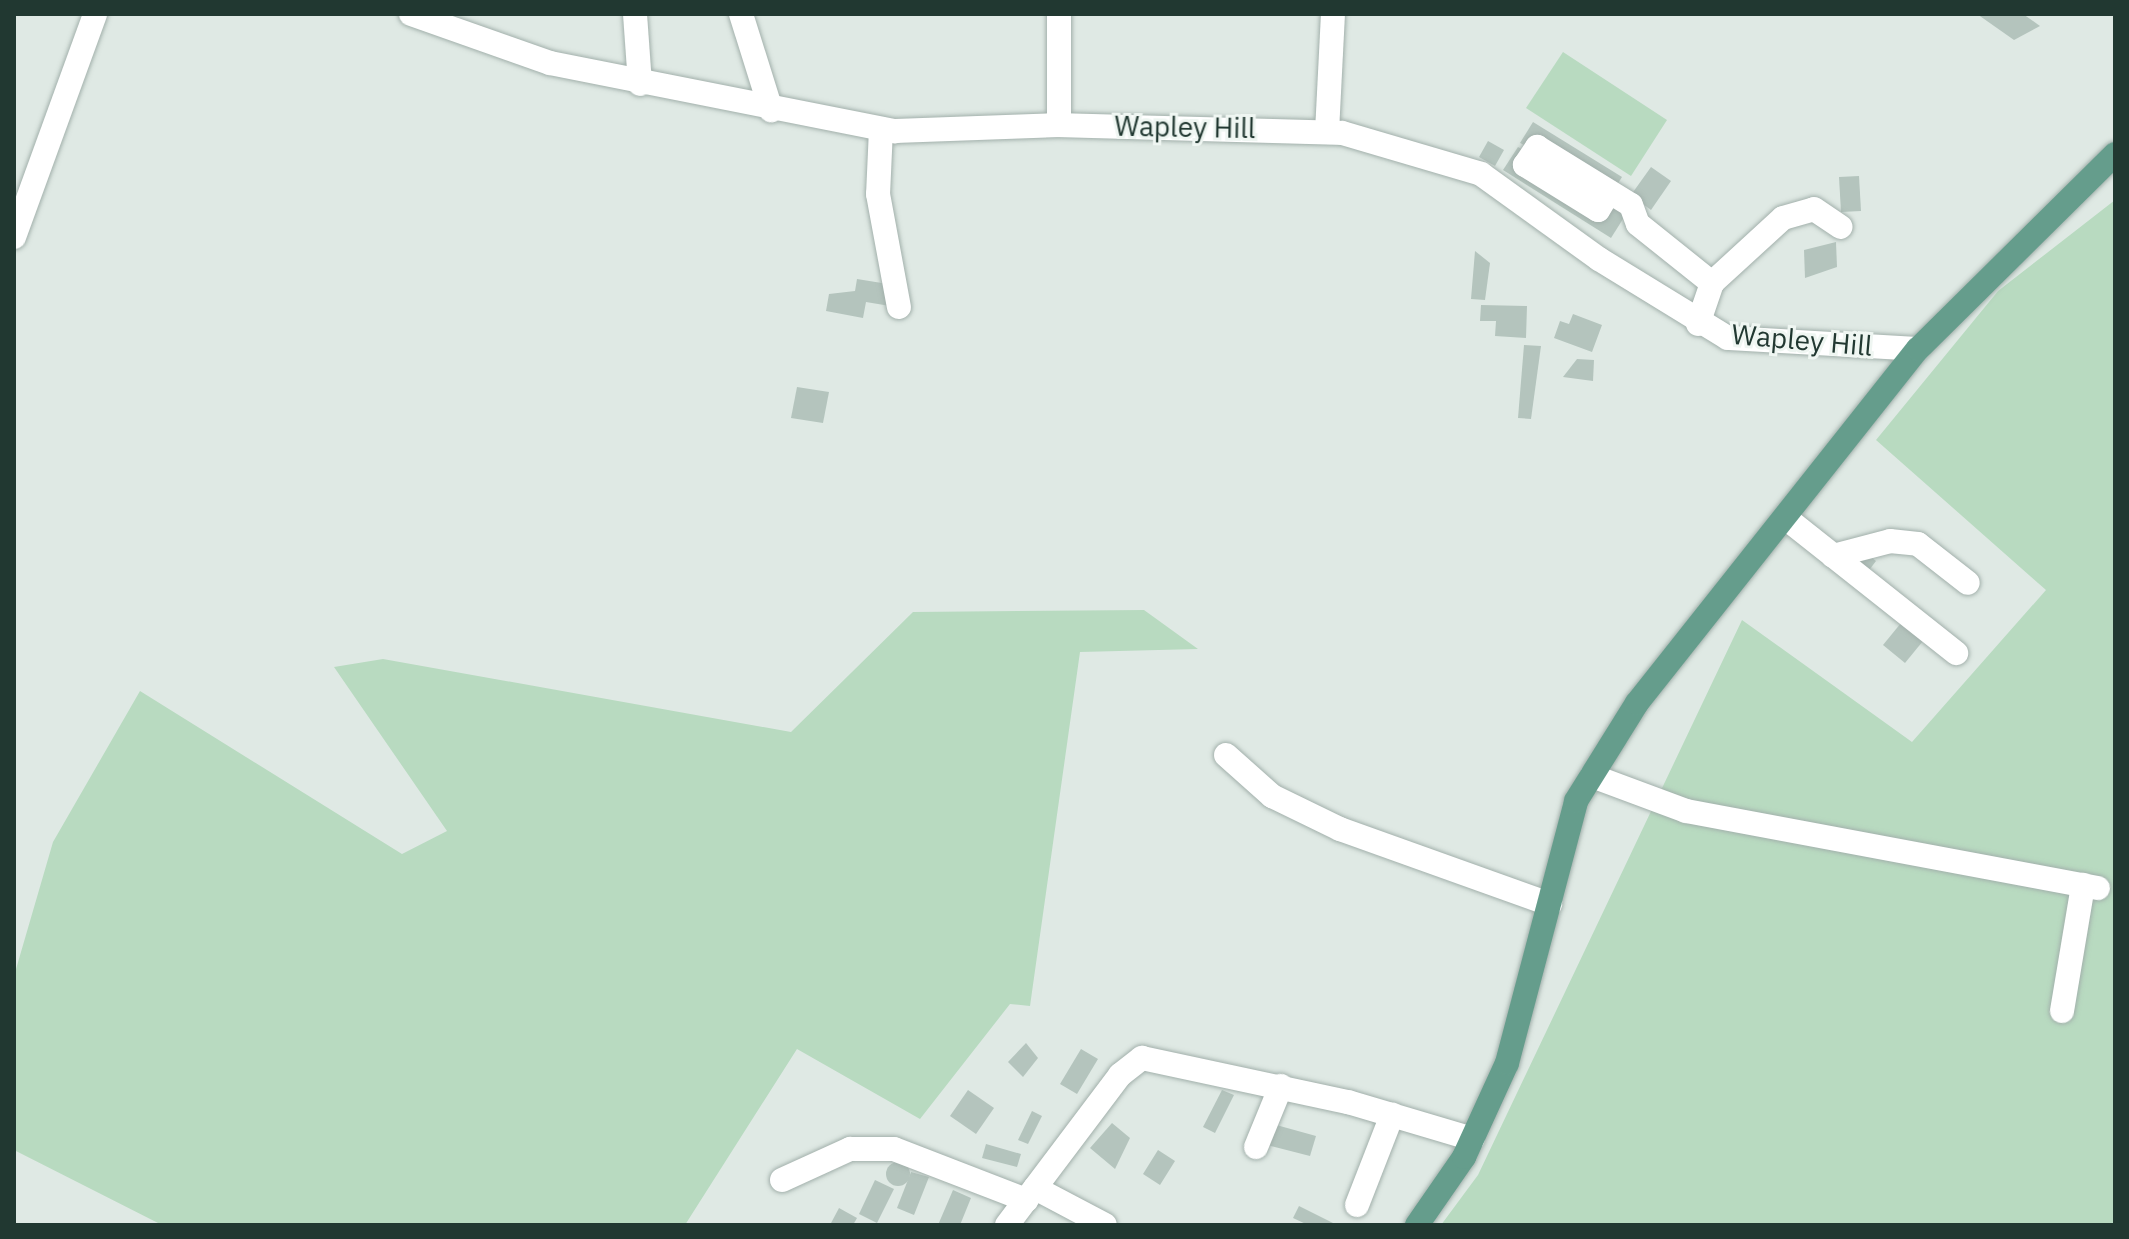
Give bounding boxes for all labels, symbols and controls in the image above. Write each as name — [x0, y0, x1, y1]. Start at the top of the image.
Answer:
street label: Wapley Hill — [1114, 109, 1256, 145]
street label: Wapley Hill — [1730, 317, 1874, 363]

